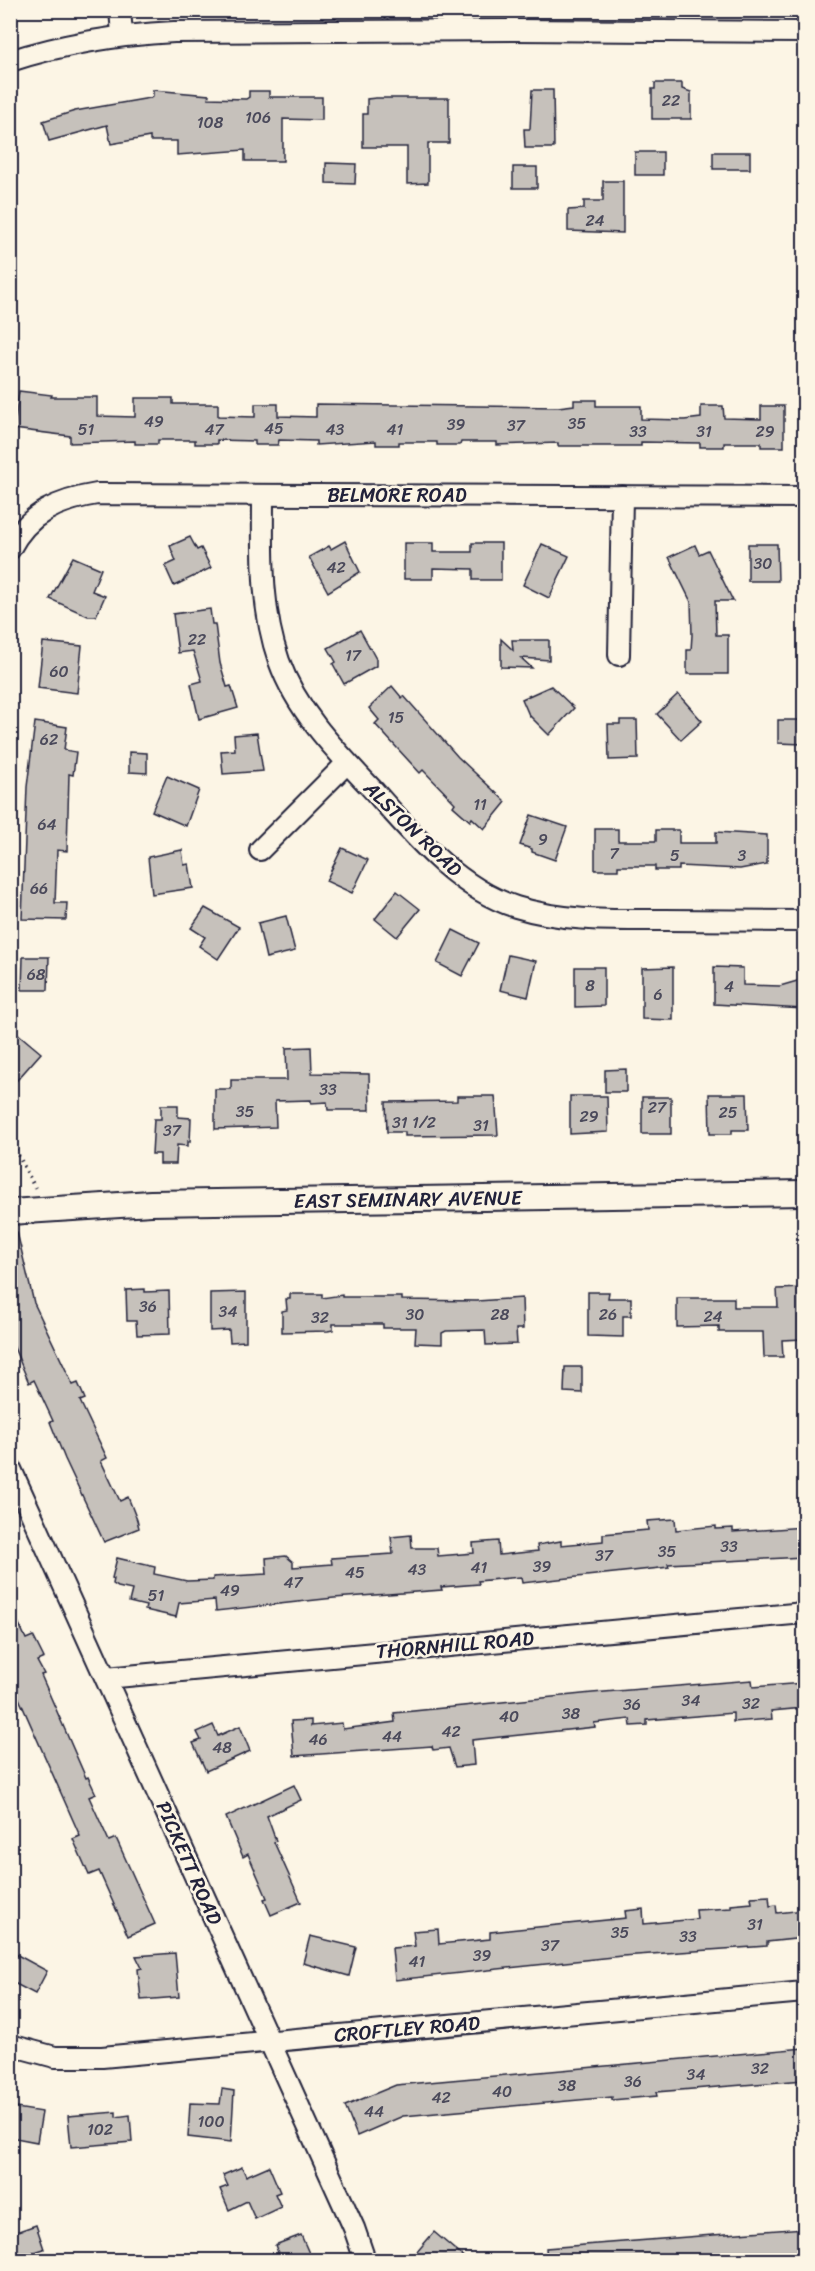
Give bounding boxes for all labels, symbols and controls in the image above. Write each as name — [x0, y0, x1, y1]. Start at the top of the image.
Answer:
house number: 22 — [662, 86, 680, 115]
house number: 106 — [245, 103, 271, 132]
house number: 108 — [197, 108, 224, 137]
house number: 24 — [585, 206, 605, 235]
house number: 49 — [144, 407, 164, 436]
house number: 35 — [568, 409, 587, 438]
house number: 39 — [447, 410, 465, 439]
house number: 37 — [507, 411, 526, 440]
house number: 45 — [264, 414, 284, 443]
house number: 51 — [78, 415, 94, 444]
house number: 47 — [204, 415, 224, 444]
house number: 43 — [326, 415, 345, 444]
house number: 41 — [387, 415, 404, 444]
house number: 33 — [629, 417, 647, 446]
house number: 31 — [696, 417, 712, 446]
house number: 29 — [755, 417, 775, 446]
street label: BELMORE ROAD — [327, 478, 467, 513]
house number: 30 — [754, 549, 772, 578]
house number: 42 — [326, 553, 346, 582]
house number: 22 — [188, 625, 206, 654]
house number: 17 — [345, 641, 362, 670]
house number: 60 — [49, 657, 69, 686]
house number: 15 — [388, 703, 405, 732]
house number: 62 — [40, 725, 58, 754]
street label: ALSTON ROAD — [354, 772, 471, 886]
house number: 11 — [473, 790, 487, 819]
house number: 64 — [37, 810, 57, 839]
house number: 9 — [538, 825, 548, 854]
house number: 7 — [609, 839, 619, 868]
house number: 5 — [670, 841, 680, 870]
house number: 3 — [738, 841, 747, 870]
house number: 66 — [30, 874, 48, 903]
house number: 68 — [27, 960, 46, 989]
house number: 8 — [585, 971, 595, 1000]
house number: 4 — [724, 972, 734, 1001]
house number: 6 — [653, 980, 663, 1009]
house number: 33 — [319, 1075, 337, 1104]
house number: 27 — [648, 1093, 667, 1122]
house number: 35 — [236, 1097, 255, 1126]
house number: 25 — [718, 1098, 738, 1127]
house number: 29 — [579, 1102, 599, 1131]
house number: 31 1/2 — [392, 1108, 436, 1137]
house number: 31 — [473, 1111, 489, 1140]
house number: 37 — [163, 1116, 182, 1145]
street label: EAST SEMINARY AVENUE — [293, 1180, 524, 1218]
house number: 36 — [139, 1292, 157, 1321]
house number: 34 — [219, 1297, 237, 1326]
house number: 30 — [406, 1300, 424, 1329]
house number: 28 — [491, 1300, 510, 1329]
house number: 26 — [599, 1300, 617, 1329]
house number: 24 — [703, 1302, 723, 1331]
house number: 32 — [311, 1303, 329, 1332]
house number: 33 — [720, 1532, 738, 1561]
house number: 35 — [658, 1537, 677, 1566]
house number: 37 — [595, 1541, 614, 1570]
house number: 39 — [533, 1552, 551, 1581]
house number: 41 — [471, 1553, 488, 1582]
house number: 43 — [408, 1555, 427, 1584]
house number: 45 — [345, 1558, 365, 1587]
house number: 47 — [283, 1568, 303, 1597]
house number: 49 — [220, 1576, 240, 1605]
house number: 51 — [148, 1581, 164, 1610]
street label: THORNHILL ROAD — [375, 1621, 535, 1669]
house number: 34 — [682, 1686, 700, 1715]
house number: 32 — [742, 1689, 760, 1718]
house number: 36 — [623, 1690, 641, 1719]
house number: 38 — [562, 1699, 581, 1728]
house number: 40 — [499, 1702, 519, 1731]
house number: 42 — [441, 1717, 461, 1746]
house number: 44 — [382, 1722, 402, 1751]
house number: 46 — [308, 1725, 328, 1754]
house number: 48 — [212, 1733, 232, 1762]
street label: PICKETT ROAD — [146, 1795, 232, 1931]
house number: 31 — [747, 1910, 763, 1939]
house number: 35 — [611, 1918, 630, 1947]
house number: 33 — [679, 1922, 697, 1951]
house number: 37 — [541, 1931, 560, 1960]
house number: 39 — [473, 1941, 491, 1970]
house number: 41 — [409, 1947, 426, 1976]
street label: CROFTLEY ROAD — [333, 2005, 481, 2053]
house number: 32 — [751, 2054, 769, 2083]
house number: 34 — [687, 2060, 705, 2089]
house number: 36 — [624, 2067, 642, 2096]
house number: 38 — [558, 2071, 577, 2100]
house number: 40 — [492, 2077, 512, 2106]
house number: 42 — [431, 2083, 451, 2112]
house number: 44 — [364, 2097, 384, 2126]
house number: 100 — [197, 2107, 225, 2136]
house number: 102 — [87, 2115, 113, 2144]

